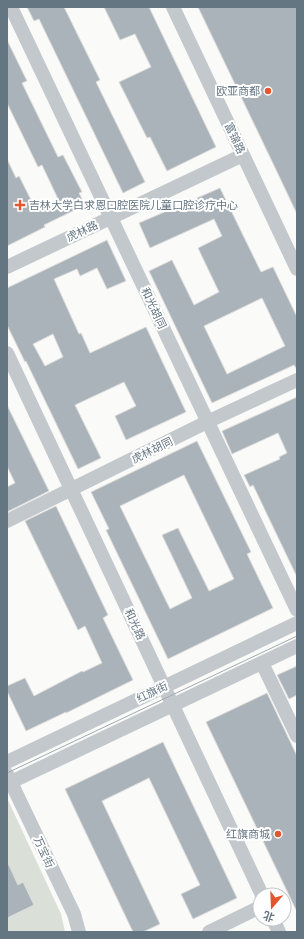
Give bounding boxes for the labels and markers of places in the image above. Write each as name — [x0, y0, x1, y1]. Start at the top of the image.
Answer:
place label: 欧亚商都 — [216, 85, 260, 97]
marker: 欧亚商都 — [263, 86, 273, 96]
marker: 吉林大学白求恩口腔医院儿童口腔诊疗中心 — [14, 199, 26, 211]
place label: 吉林大学白求恩口腔医院儿童口腔诊疗中心 — [29, 199, 238, 211]
place label: 红旗商城 — [226, 828, 270, 840]
marker: 红旗商城 — [273, 829, 283, 839]

